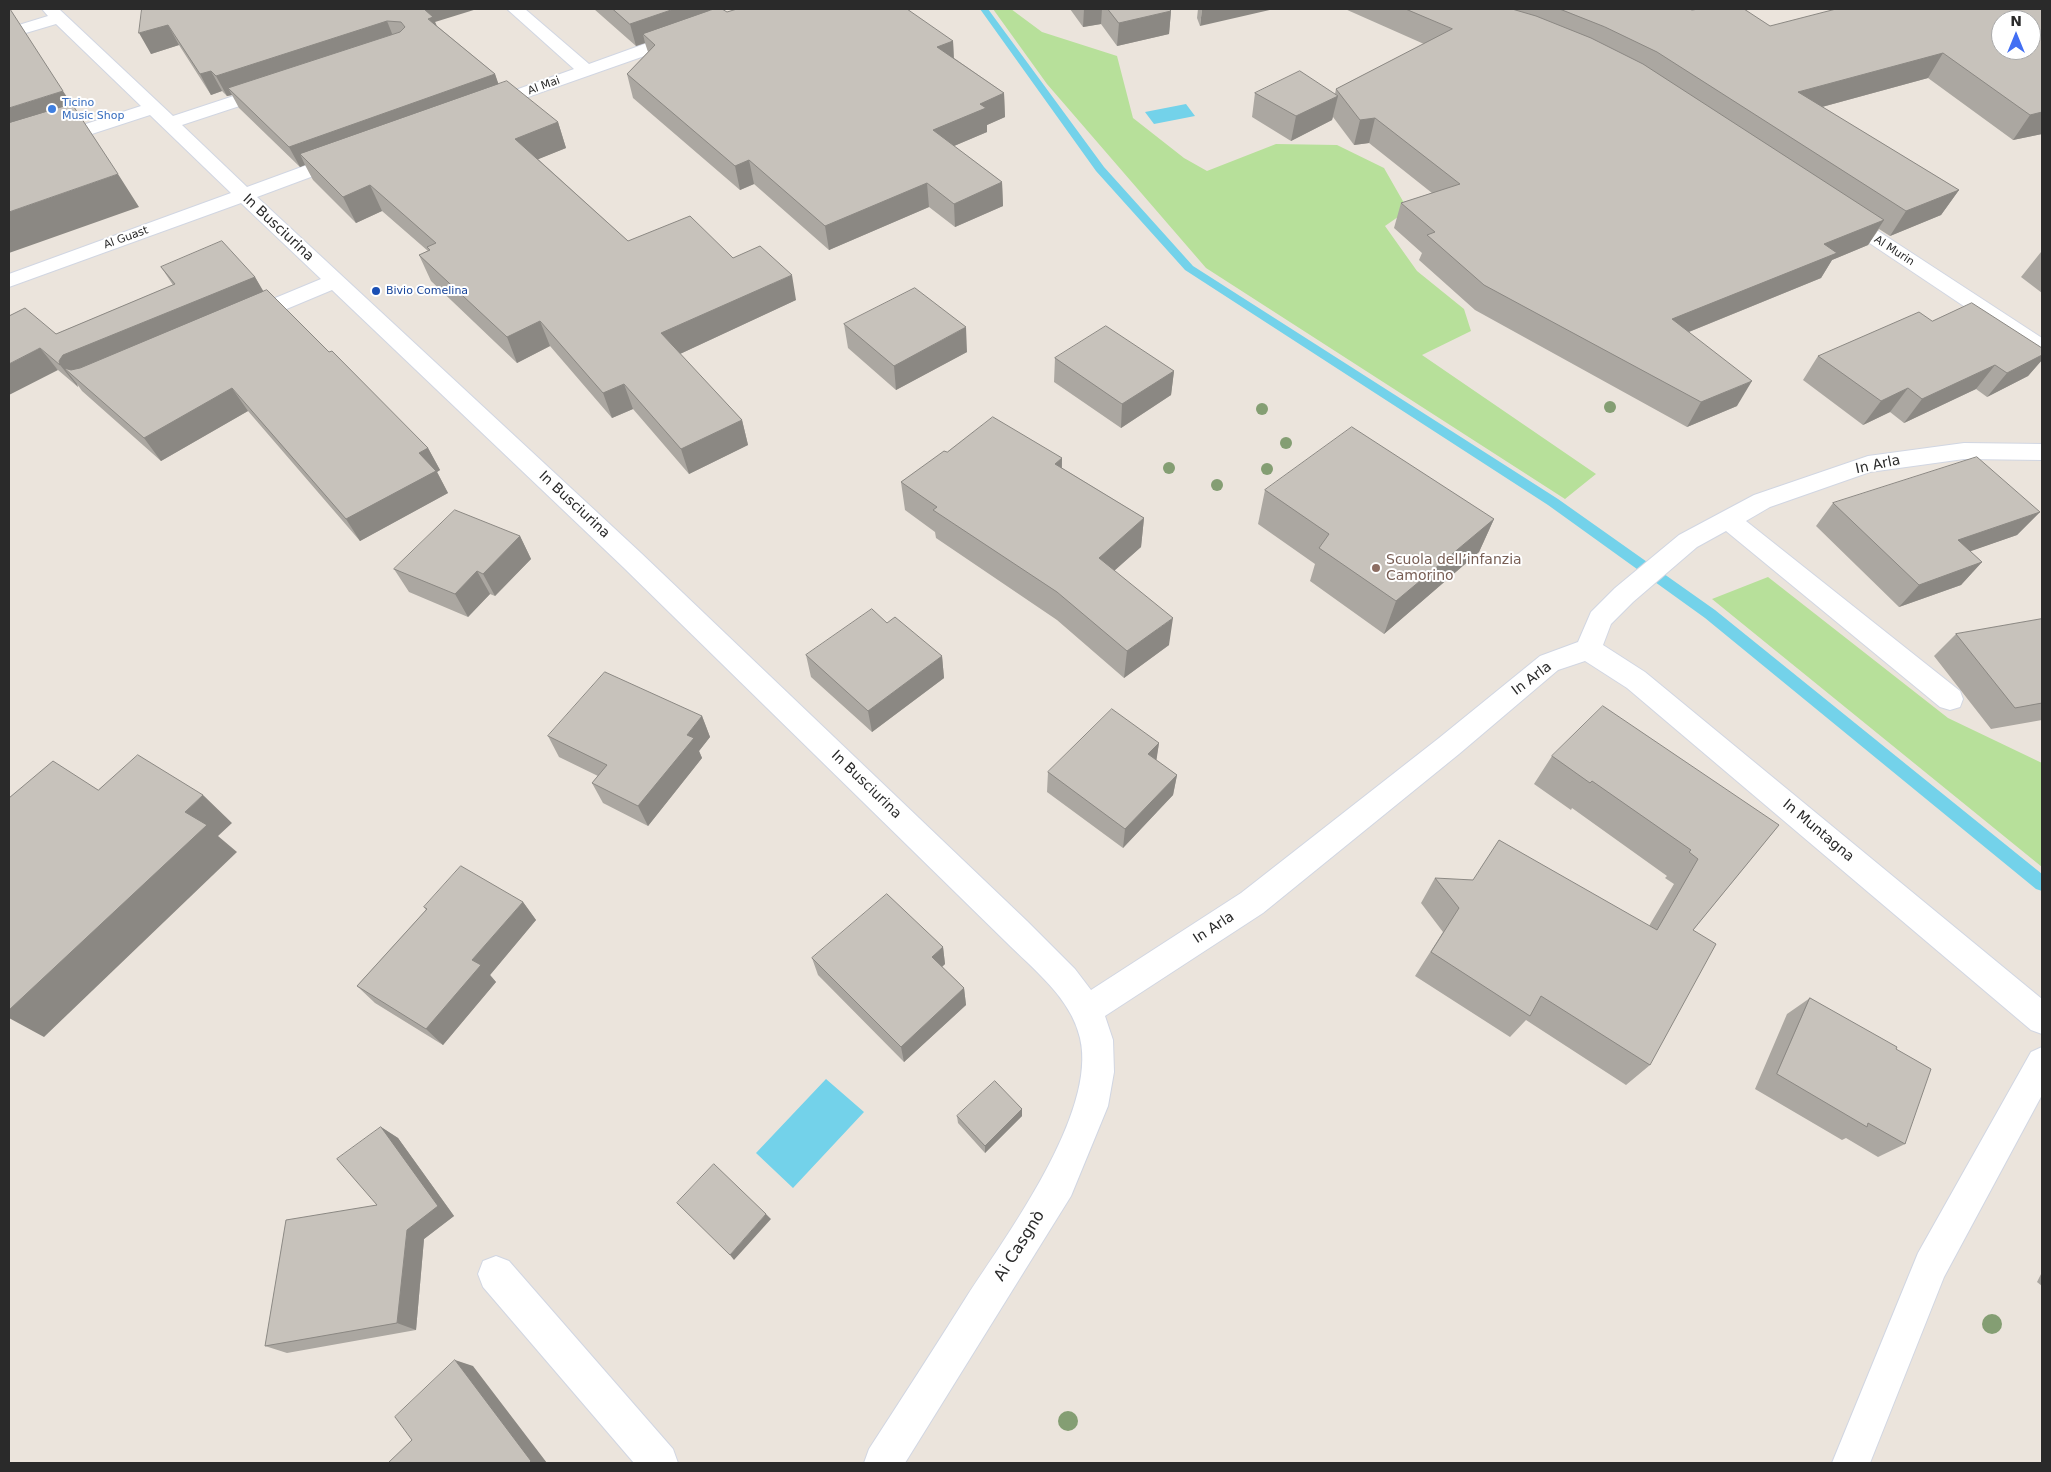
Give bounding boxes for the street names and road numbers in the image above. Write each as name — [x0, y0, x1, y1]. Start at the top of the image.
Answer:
street label: Al Mai — [526, 74, 562, 98]
street label: In Busciurina — [239, 191, 317, 265]
street label: Al Guast — [102, 224, 150, 252]
street label: Al Murin — [1871, 233, 1917, 269]
street label: In Arla — [1854, 452, 1902, 478]
street label: In Busciurina — [535, 468, 613, 542]
street label: In Arla — [1509, 659, 1555, 699]
street label: In Busciurina — [828, 747, 904, 823]
street label: In Muntagna — [1779, 796, 1857, 866]
street label: In Arla — [1190, 909, 1238, 947]
street label: Ai Casgnò — [991, 1207, 1049, 1285]

